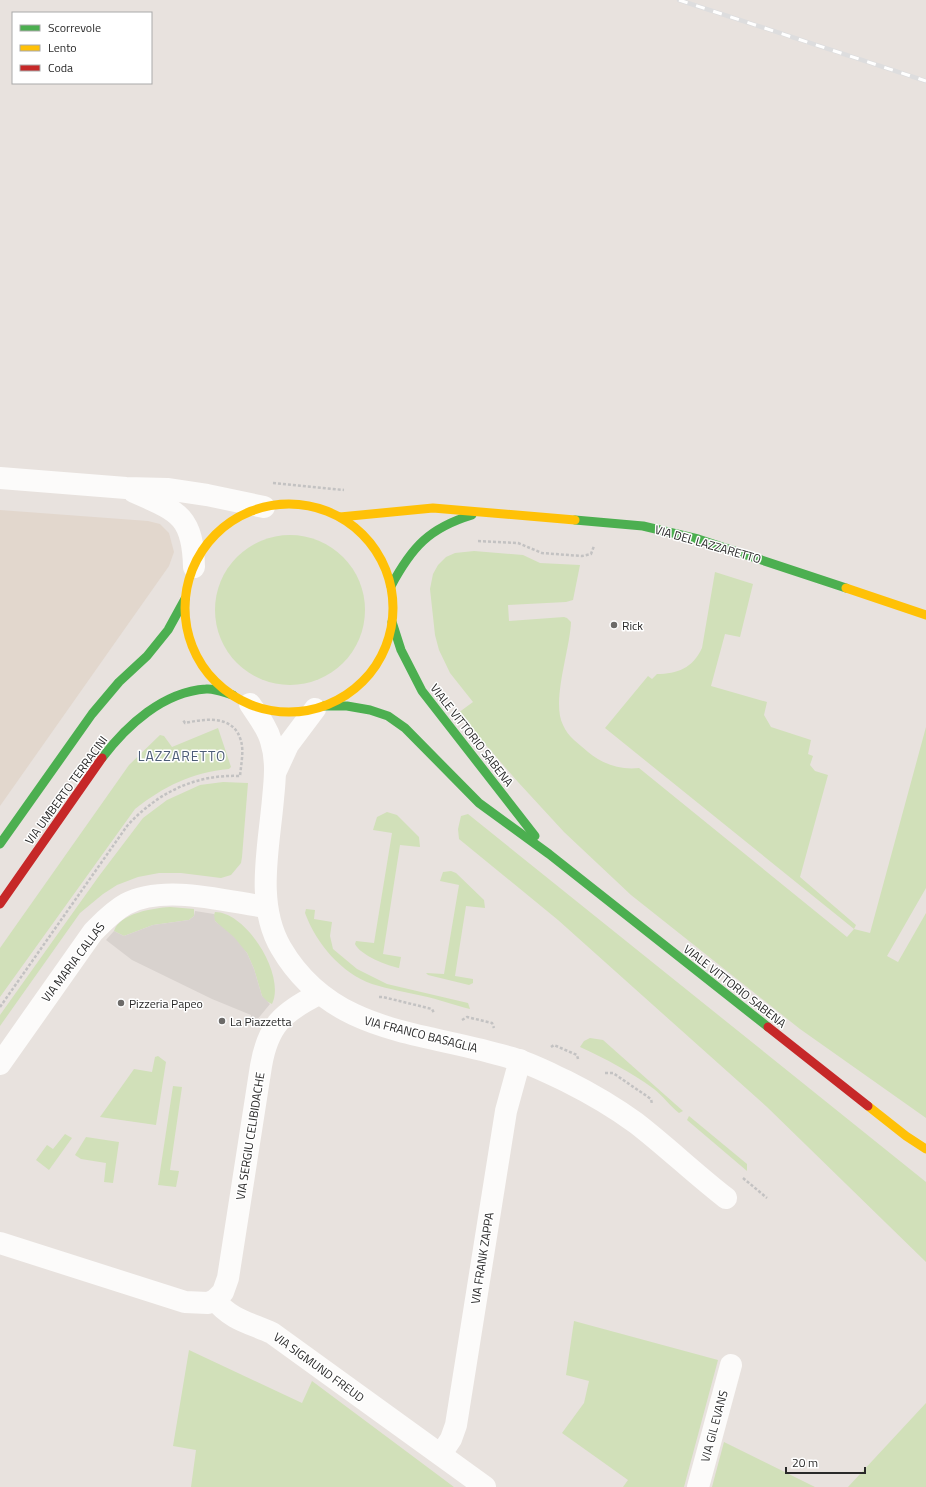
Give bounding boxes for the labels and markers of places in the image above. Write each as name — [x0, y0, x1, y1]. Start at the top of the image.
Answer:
place label: Rick — [622, 616, 643, 635]
marker: Rick — [609, 620, 619, 630]
place label: Pizzeria Papeo — [129, 994, 203, 1013]
marker: Pizzeria Papeo — [116, 998, 126, 1008]
place label: La Piazzetta — [230, 1012, 292, 1031]
marker: La Piazzetta — [217, 1016, 227, 1026]

